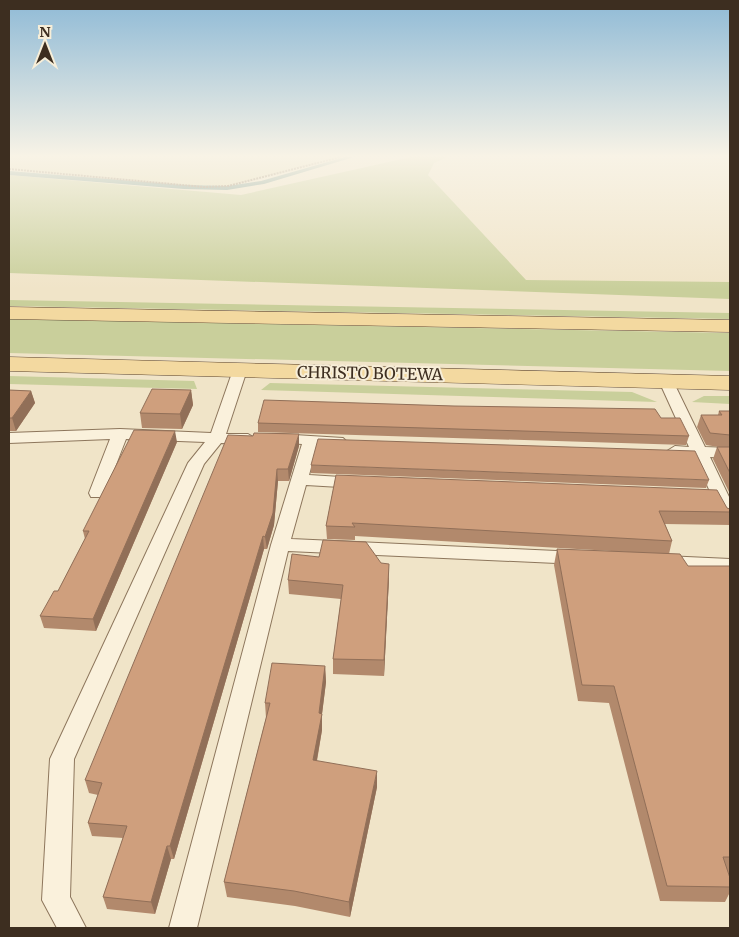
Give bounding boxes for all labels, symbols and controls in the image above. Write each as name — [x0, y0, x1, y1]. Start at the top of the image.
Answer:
north arrow — [20, 20, 70, 70]
text: N — [39, 23, 51, 41]
street label: CHRISTO BOTEWA — [297, 362, 444, 384]

